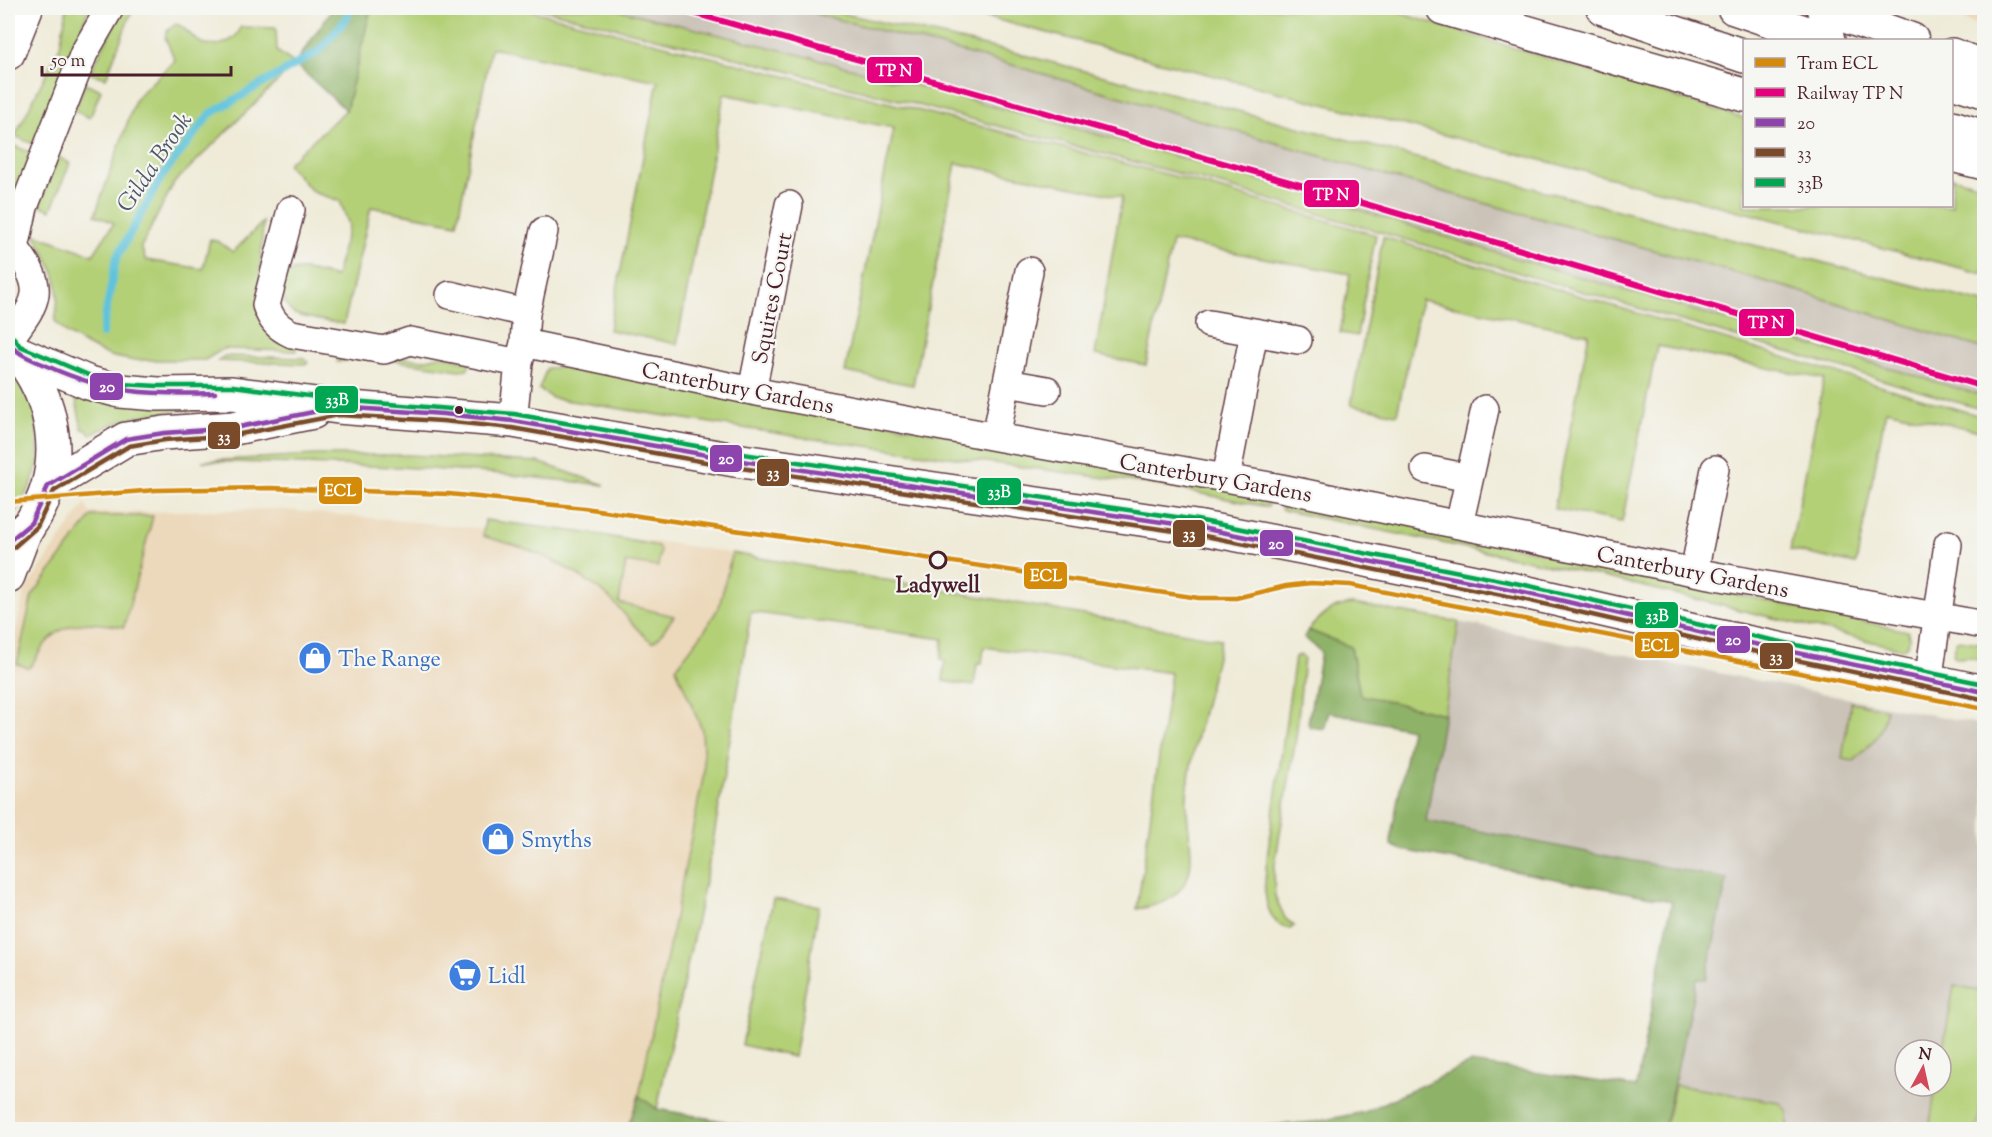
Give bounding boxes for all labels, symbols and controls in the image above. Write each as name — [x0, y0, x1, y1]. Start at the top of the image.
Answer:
scale bar — [42, 39, 231, 77]
legend — [1743, 39, 1953, 207]
text: 50 m — [50, 49, 86, 75]
text: Tram ECL — [1797, 52, 1878, 78]
line badge: TP N — [866, 56, 923, 84]
text: TP N — [876, 61, 912, 84]
text: Railway TP N — [1797, 82, 1904, 108]
water label: Gilda Brook — [110, 106, 202, 220]
text: 20 — [1797, 112, 1815, 138]
text: 33 — [1797, 142, 1812, 168]
text: 33B — [1797, 172, 1823, 198]
line badge: TP N — [1303, 179, 1360, 208]
text: TP N — [1313, 185, 1349, 208]
street label: Squires Court — [746, 230, 802, 367]
line badge: TP N — [1738, 308, 1795, 337]
text: TP N — [1748, 313, 1784, 336]
street label: Canterbury Gardens — [639, 356, 836, 424]
line badge: 20 — [89, 372, 124, 401]
text: 20 — [99, 377, 116, 400]
line badge: 33B — [314, 385, 359, 414]
text: 33B — [325, 390, 349, 413]
unlabelled marker — [453, 404, 465, 416]
line badge: 33 — [207, 421, 241, 450]
text: 33 — [218, 427, 231, 450]
line badge: 20 — [709, 444, 743, 473]
street label: Canterbury Gardens — [1117, 447, 1314, 513]
text: 20 — [718, 449, 735, 472]
line badge: 33 — [756, 458, 790, 487]
text: 33 — [767, 463, 780, 486]
line badge: ECL — [318, 476, 363, 505]
line badge: 33B — [976, 477, 1022, 506]
text: ECL — [324, 481, 356, 504]
text: 33B — [987, 482, 1011, 505]
line badge: 33 — [1172, 519, 1206, 548]
text: 33 — [1183, 524, 1196, 547]
line badge: 20 — [1259, 529, 1294, 557]
text: 20 — [1268, 534, 1285, 557]
street label: Canterbury Gardens — [1594, 540, 1791, 608]
marker: Ladywell — [929, 551, 947, 569]
line badge: ECL — [1023, 561, 1068, 590]
text: ECL — [1030, 566, 1062, 589]
place label: Ladywell — [896, 571, 981, 603]
line badge: 33B — [1634, 601, 1679, 629]
text: 33B — [1645, 606, 1669, 629]
line badge: 20 — [1716, 625, 1751, 654]
text: 20 — [1725, 630, 1742, 653]
line badge: ECL — [1634, 631, 1680, 659]
text: ECL — [1641, 636, 1673, 659]
shop icon: The Range — [297, 640, 333, 676]
line badge: 33 — [1759, 642, 1794, 670]
place label: The Range — [338, 645, 441, 677]
text: 33 — [1770, 647, 1783, 670]
shop icon: Smyths — [480, 821, 516, 857]
place label: Smyths — [521, 826, 592, 858]
supermarket icon: Lidl — [447, 957, 483, 993]
place label: Lidl — [488, 962, 526, 994]
north arrow — [1893, 1038, 1953, 1098]
text: N — [1917, 1043, 1933, 1068]

